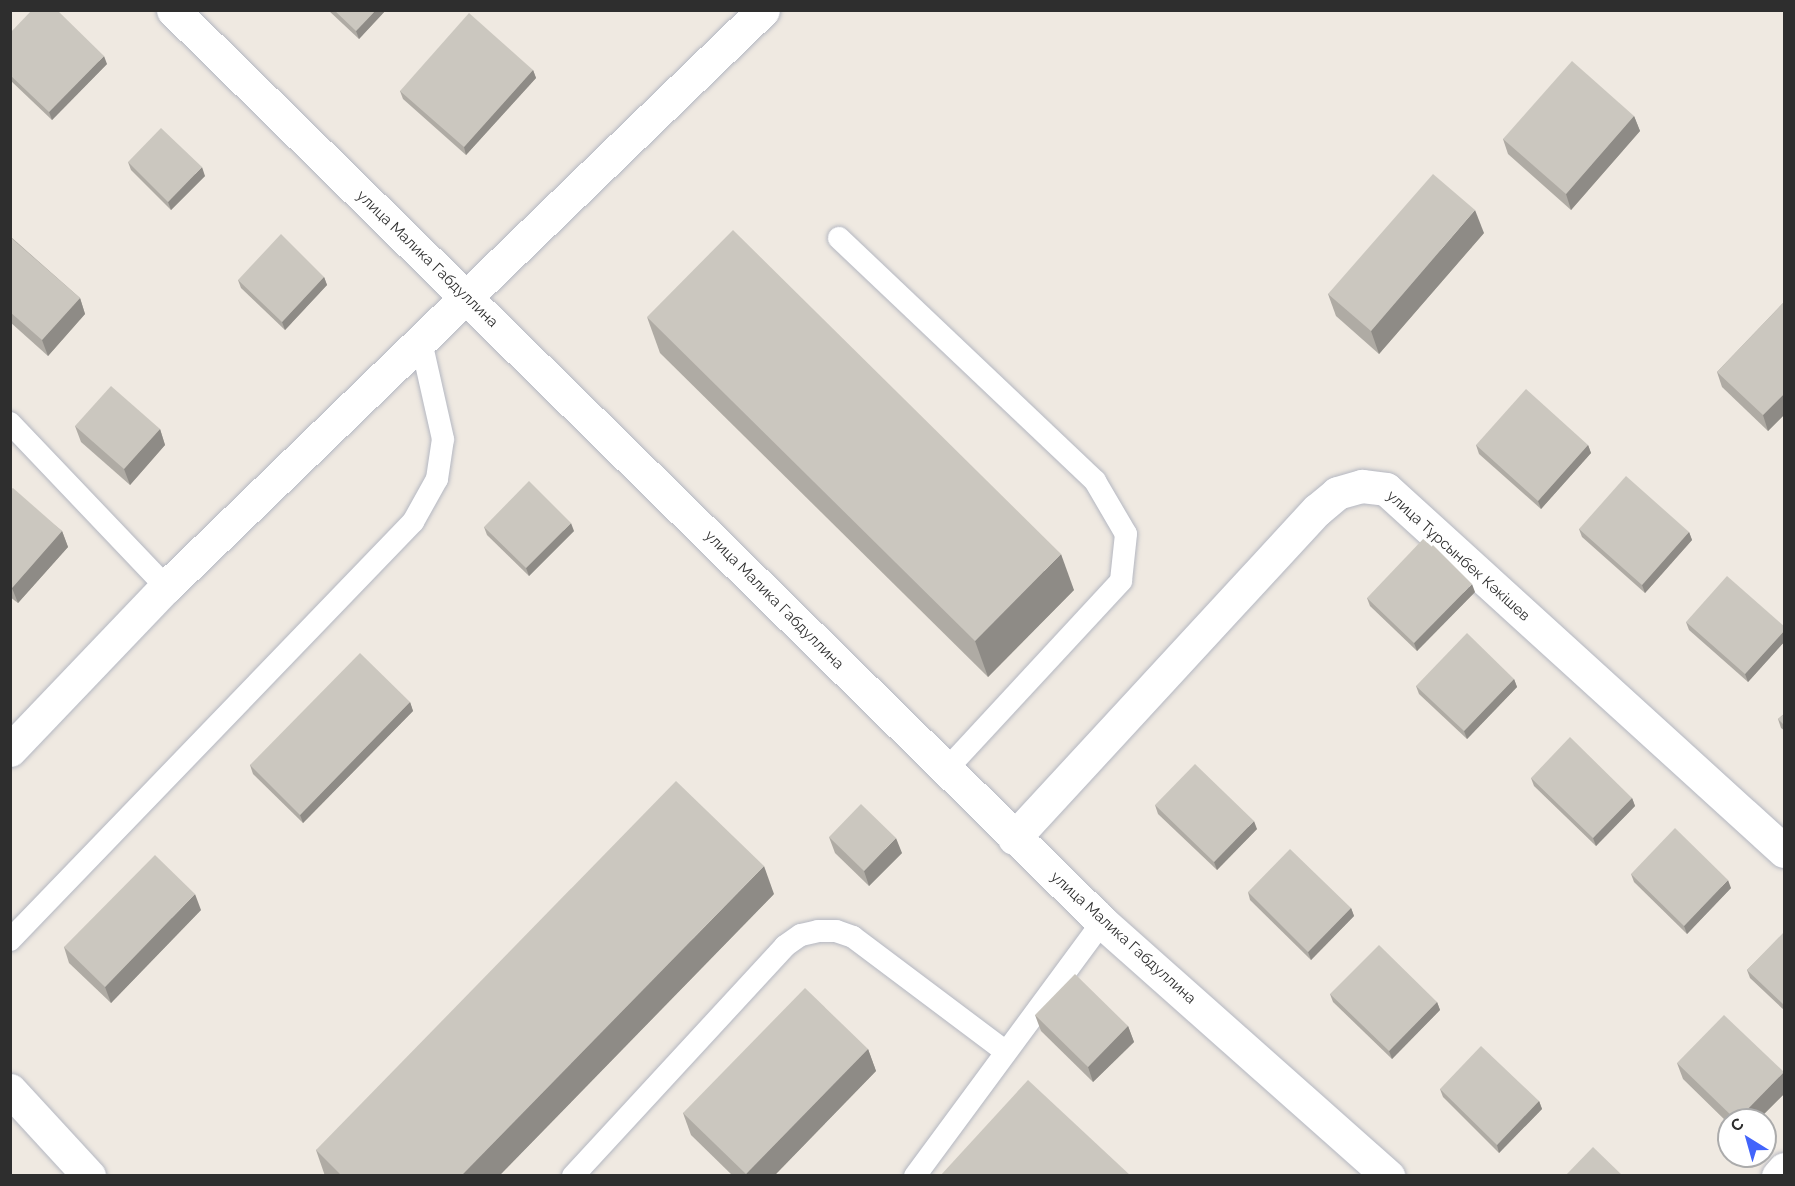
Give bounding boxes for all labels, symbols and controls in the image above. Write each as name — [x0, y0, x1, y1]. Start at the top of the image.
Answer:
street label: улица Малика Габдуллина — [353, 187, 501, 331]
street label: улица Тұрсынбек Кәкішев — [1383, 487, 1533, 625]
street label: улица Малика Габдуллина — [701, 527, 847, 673]
street label: улица Малика Габдуллина — [1047, 868, 1199, 1008]
north arrow — [1717, 1108, 1777, 1168]
text: С — [1727, 1114, 1747, 1136]

